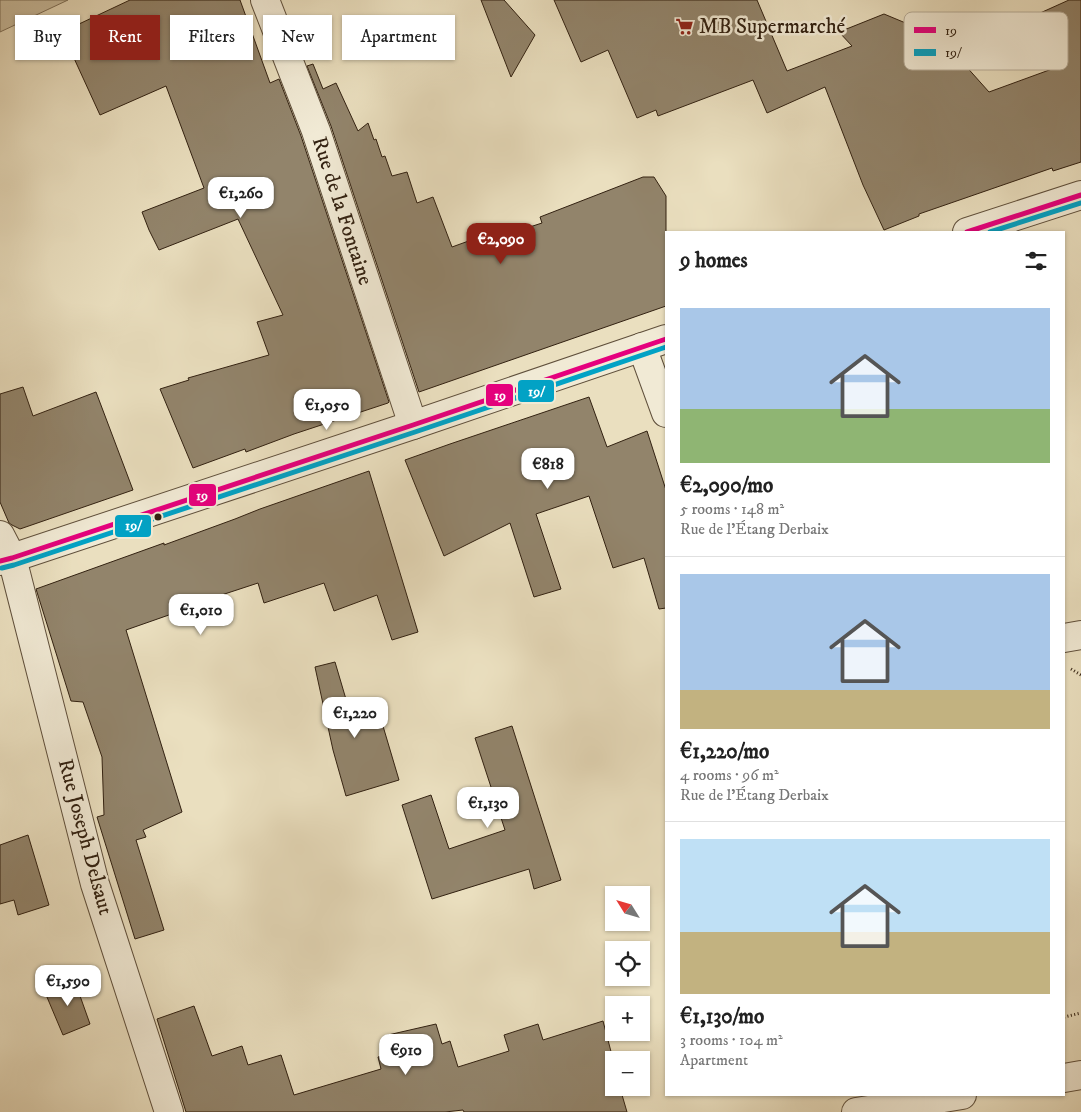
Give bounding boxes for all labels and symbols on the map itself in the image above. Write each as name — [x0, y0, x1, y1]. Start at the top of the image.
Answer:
legend — [904, 12, 1068, 70]
place label: MB Supermarché — [699, 14, 846, 40]
supermarket icon: MB Supermarché — [675, 17, 695, 37]
text: 19 — [945, 22, 957, 40]
text: 19/ — [945, 44, 962, 62]
street label: Rue de la Fontaine — [306, 133, 378, 289]
pin: €1,260 — [200, 176, 282, 219]
pin: €2,090 — [460, 222, 542, 265]
line badge: 19/ — [517, 379, 555, 403]
line badge: 19 — [485, 383, 514, 407]
text: 19/ — [528, 383, 546, 401]
text: 19 — [494, 387, 506, 405]
pin: €1,050 — [286, 388, 368, 431]
pin: €818 — [518, 448, 578, 490]
line badge: 19 — [188, 483, 217, 507]
text: 19 — [196, 487, 208, 505]
unlabelled marker — [153, 512, 163, 522]
line badge: 19/ — [114, 514, 152, 538]
text: 19/ — [125, 517, 143, 535]
pin: €1,010 — [160, 594, 242, 636]
pin: €1,220 — [314, 696, 396, 739]
street label: Rue Joseph Delsaut — [52, 756, 118, 918]
pin: €1,130 — [447, 786, 529, 829]
north arrow — [605, 886, 650, 931]
pin: €1,590 — [27, 964, 109, 1007]
pin: €910 — [376, 1034, 436, 1076]

